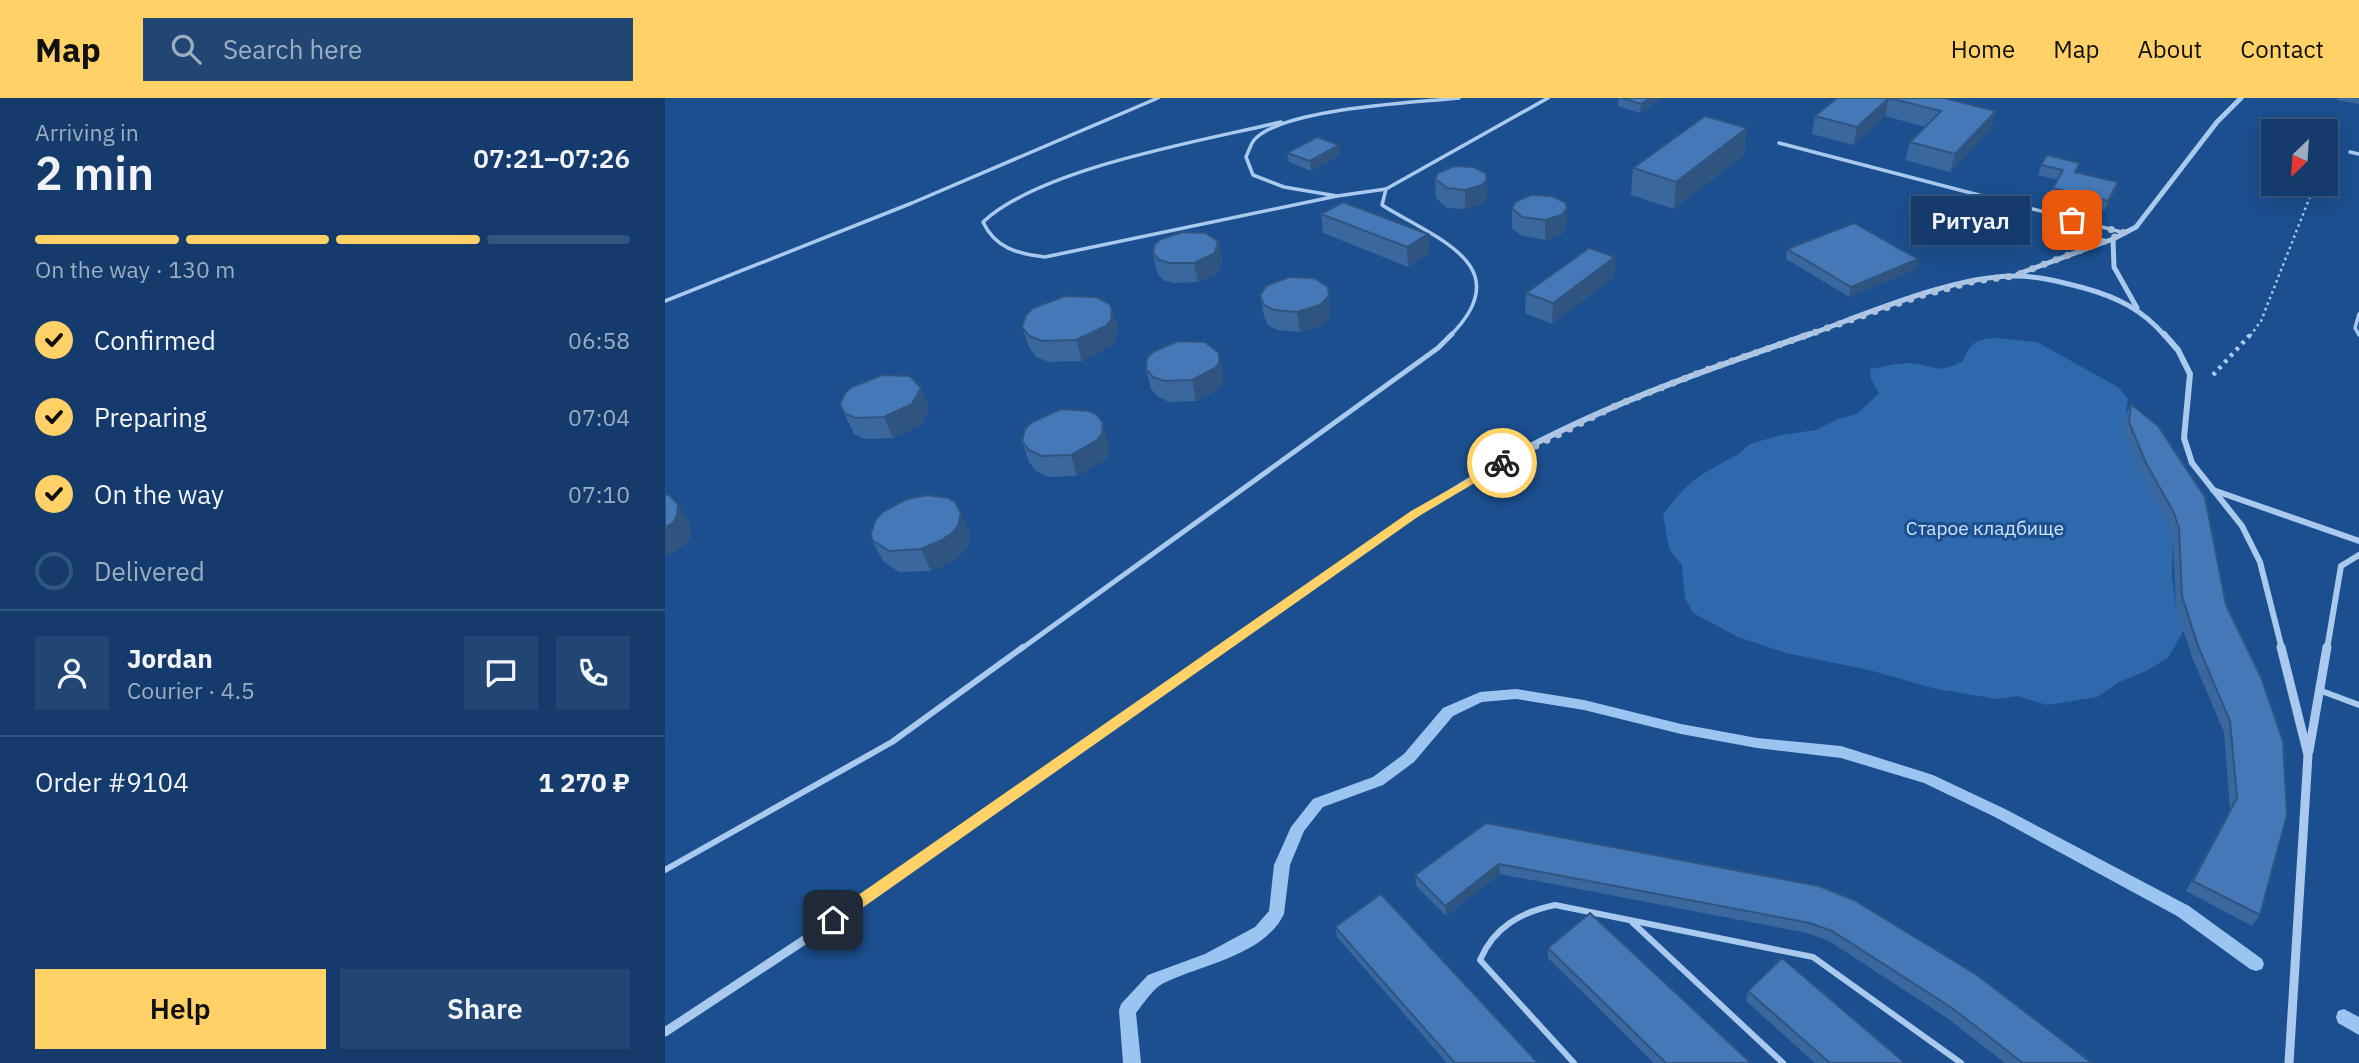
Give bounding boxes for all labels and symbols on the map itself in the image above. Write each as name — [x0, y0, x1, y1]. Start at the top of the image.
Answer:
north arrow — [2261, 119, 2338, 196]
pin — [2042, 190, 2102, 250]
callout: Ритуал — [1911, 195, 2030, 244]
courier — [1467, 428, 1537, 498]
park label: Старое кладбище — [1906, 516, 2064, 540]
pin — [803, 890, 863, 950]

